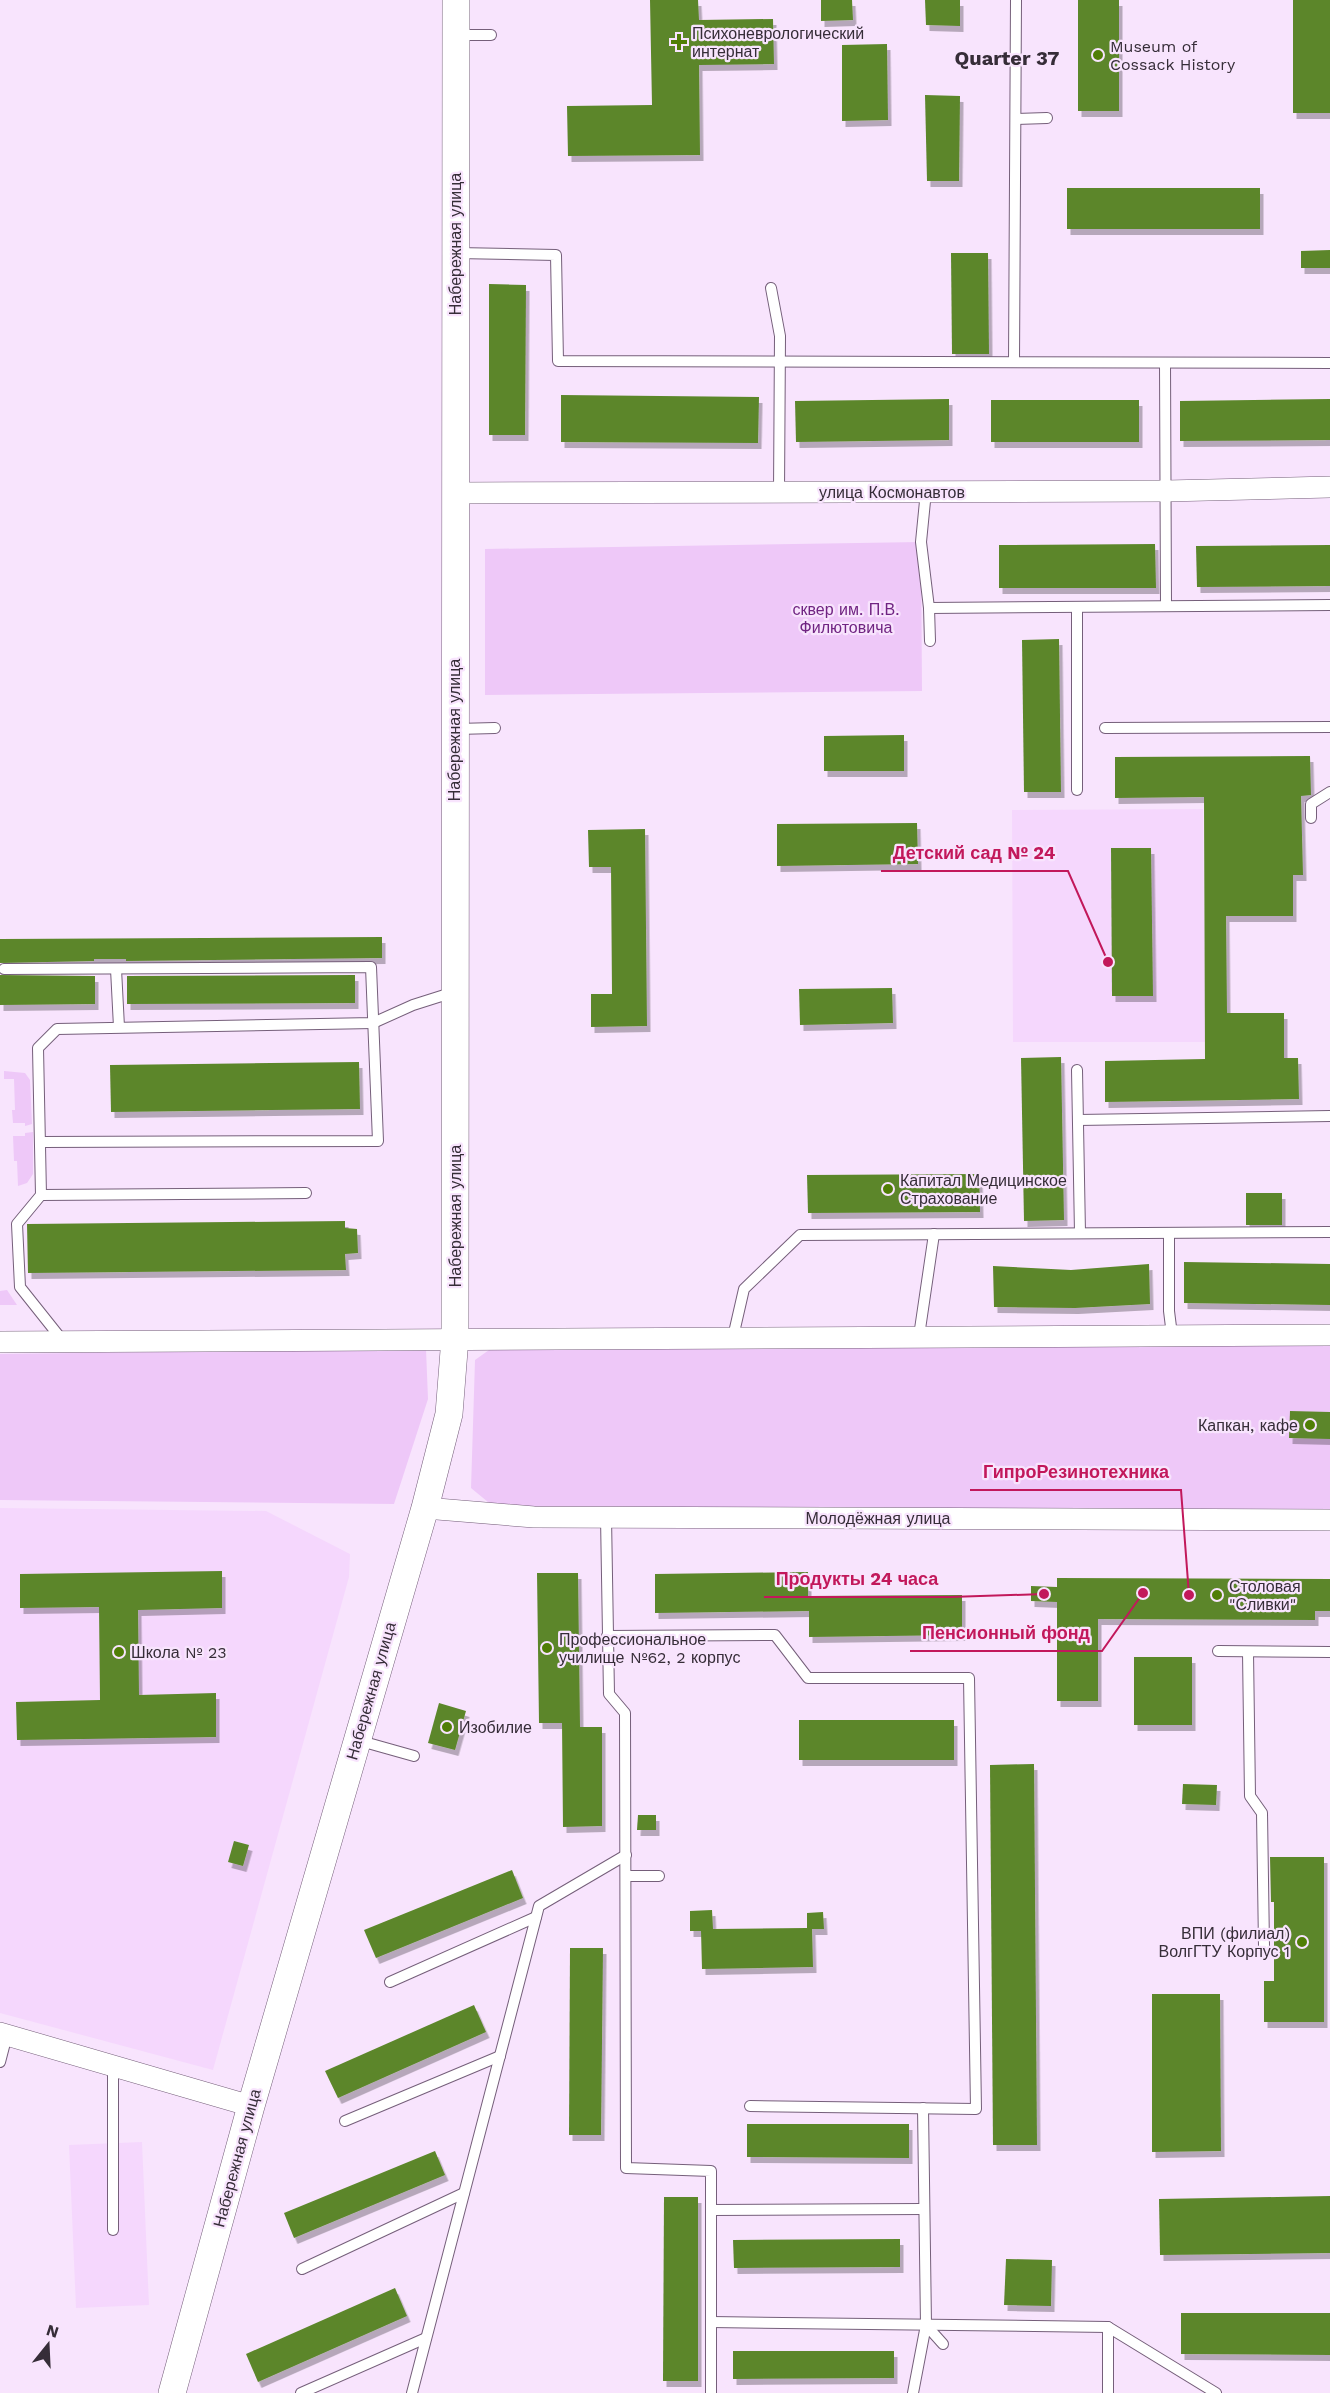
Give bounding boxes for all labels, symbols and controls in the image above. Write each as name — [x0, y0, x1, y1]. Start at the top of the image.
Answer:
place label: Психоневрологический интернат — [692, 24, 864, 61]
marker: Психоневрологический интернат — [670, 33, 688, 51]
place label: Museum of Cossack History — [1110, 37, 1236, 74]
district label: Quarter 37 — [955, 46, 1059, 70]
marker: Museum of Cossack History — [1091, 48, 1105, 62]
street label: Набережная улица — [446, 173, 465, 315]
street label: улица Космонавтов — [819, 483, 965, 502]
park label: сквер им. П.В. Филютовича — [793, 600, 899, 637]
street label: Набережная улица — [445, 659, 464, 801]
callout: Детский сад № 24 — [881, 835, 1068, 871]
text: Детский сад № 24 — [893, 842, 1056, 863]
street label: Набережная улица — [446, 1145, 465, 1287]
place label: Капитал Медицинское Страхование — [900, 1171, 1067, 1208]
marker: Капитал Медицинское Страхование — [881, 1182, 895, 1196]
place label: Капкан, кафе — [1198, 1416, 1298, 1435]
marker: Капкан, кафе — [1303, 1418, 1317, 1432]
callout: ГипроРезинотехника — [970, 1454, 1181, 1490]
text: ГипроРезинотехника — [983, 1461, 1170, 1482]
street label: Молодёжная улица — [806, 1509, 951, 1528]
callout: Продукты 24 часа — [764, 1561, 950, 1597]
text: Продукты 24 часа — [776, 1568, 939, 1589]
place label: Столовая "Сливки" — [1229, 1577, 1301, 1614]
marker: Столовая "Сливки" — [1210, 1588, 1224, 1602]
callout: Пенсионный фонд — [910, 1615, 1102, 1651]
street label: Набережная улица — [342, 1620, 400, 1762]
text: Пенсионный фонд — [922, 1622, 1091, 1643]
place label: Профессиональное училище №62, 2 корпус — [559, 1630, 740, 1667]
marker: Профессиональное училище №62, 2 корпус — [540, 1641, 554, 1655]
place label: Школа № 23 — [131, 1643, 227, 1662]
marker: Школа № 23 — [112, 1645, 126, 1659]
place label: Изобилие — [459, 1718, 532, 1737]
marker: Изобилие — [440, 1720, 454, 1734]
place label: ВПИ (филиал) ВолгГТУ Корпус 1 — [1159, 1924, 1290, 1961]
marker: ВПИ (филиал) ВолгГТУ Корпус 1 — [1295, 1935, 1309, 1949]
street label: Набережная улица — [209, 2087, 265, 2229]
north arrow — [18, 2315, 78, 2375]
text: N — [44, 2320, 61, 2342]

